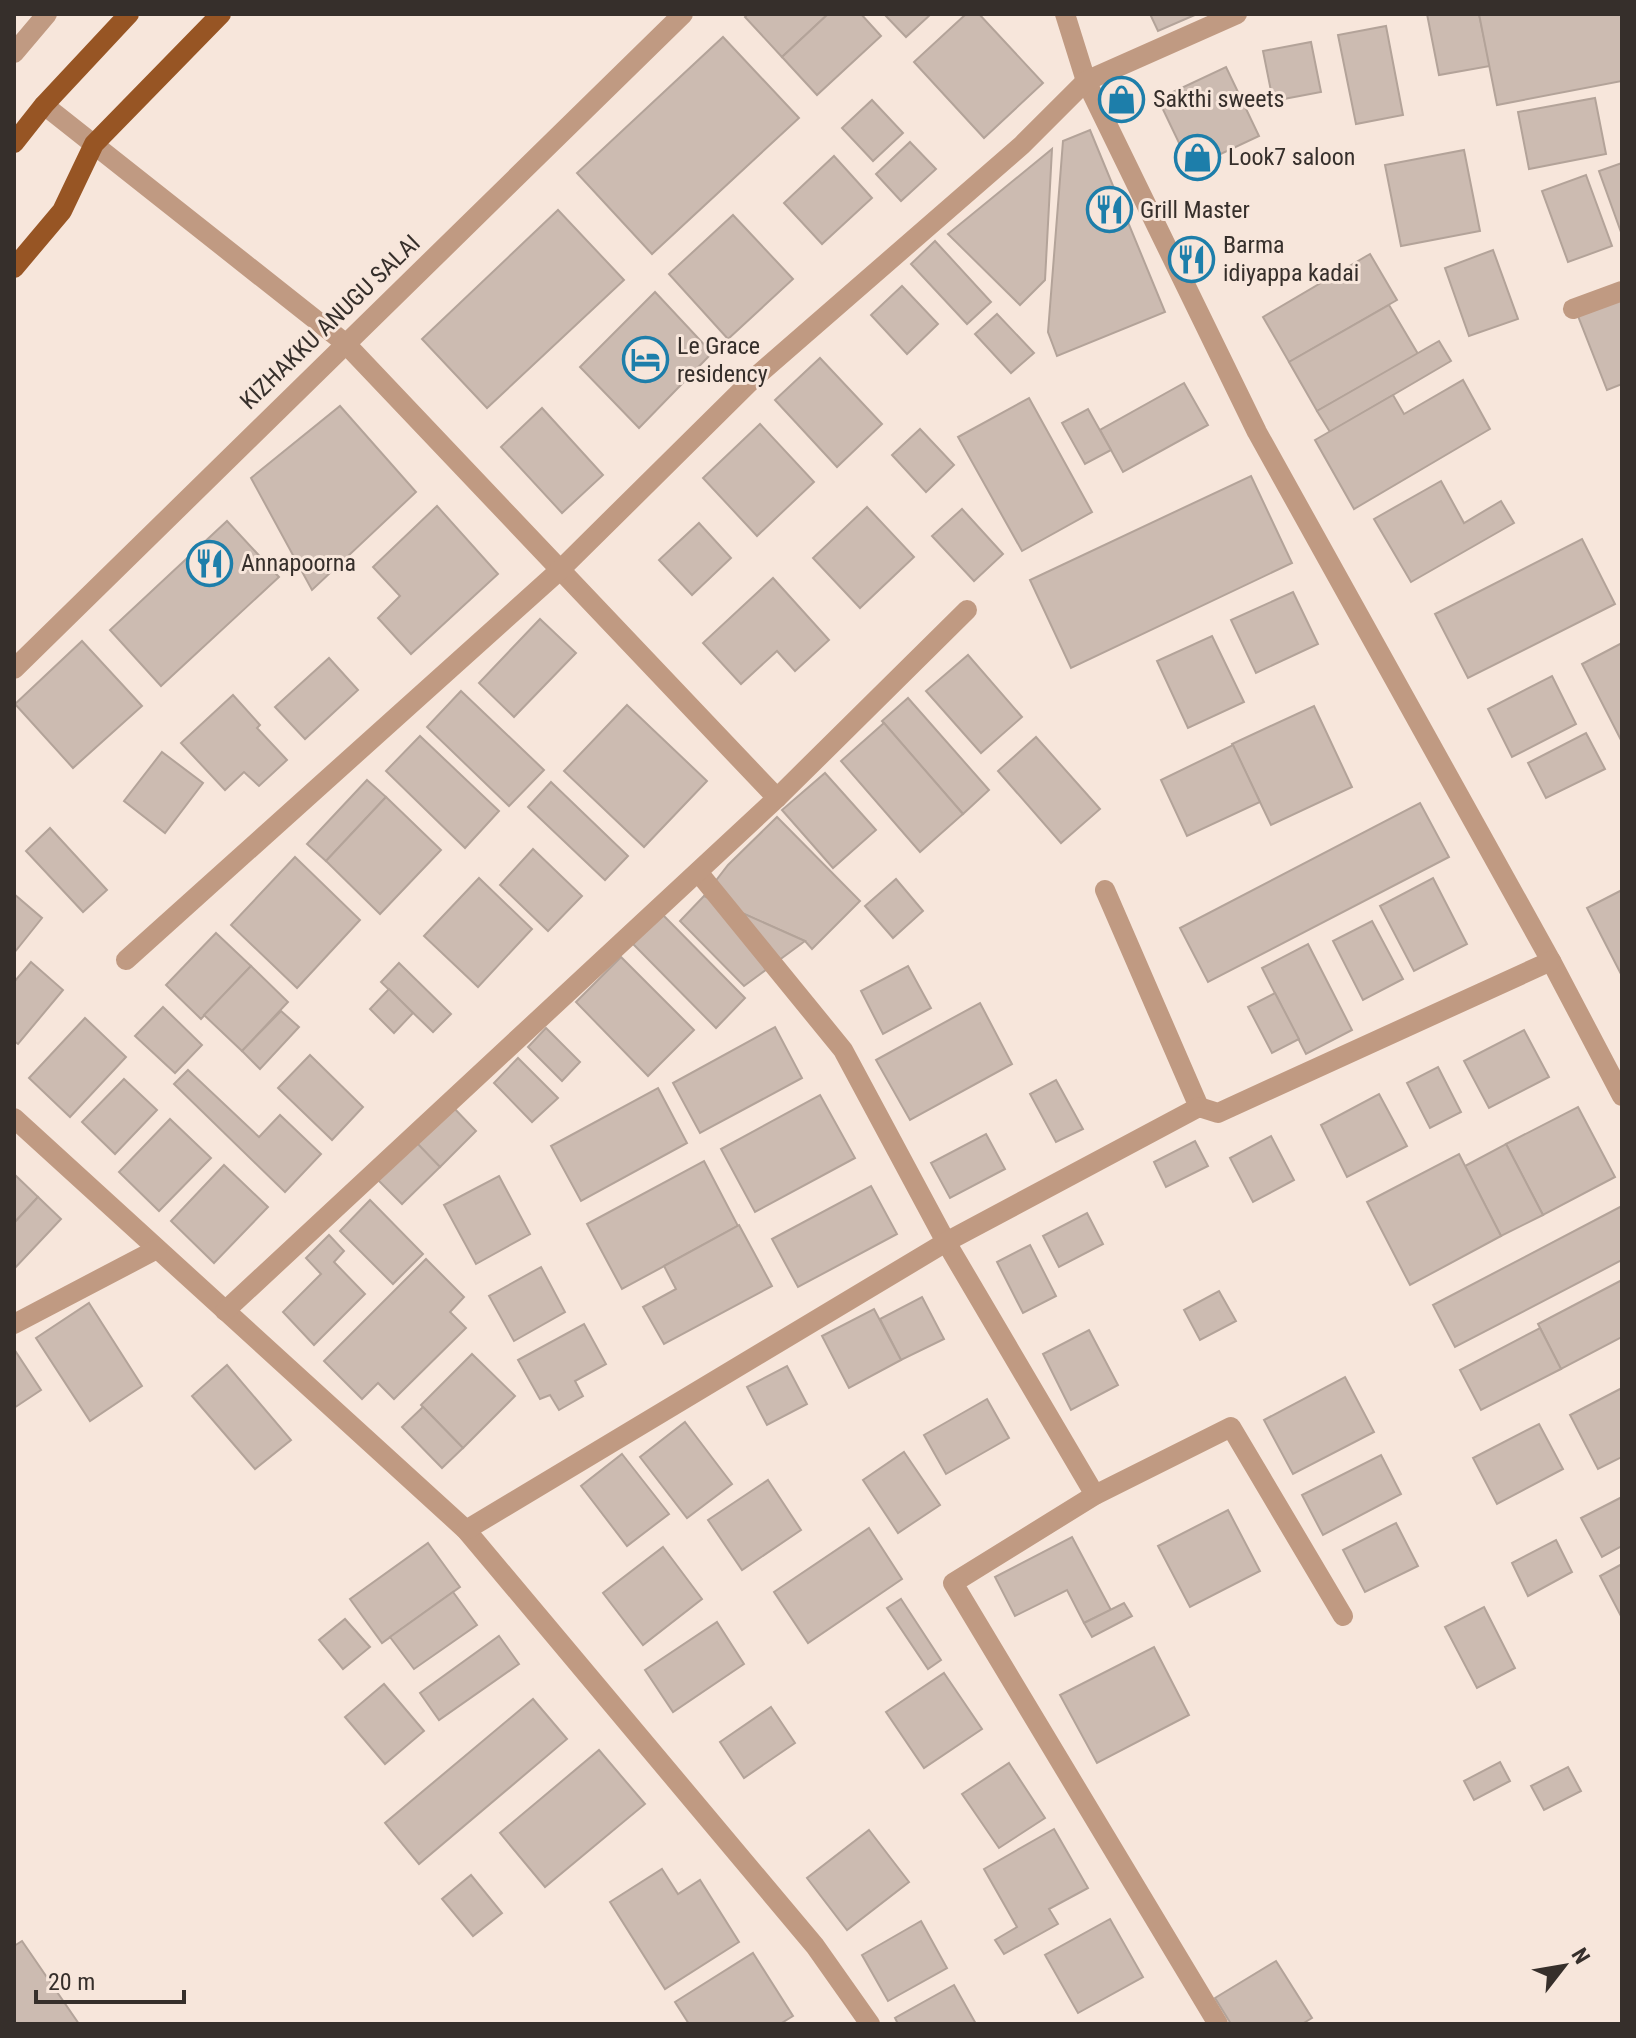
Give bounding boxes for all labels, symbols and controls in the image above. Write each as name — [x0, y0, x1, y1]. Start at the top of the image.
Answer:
shop icon: Sakthi sweets — [1098, 75, 1146, 123]
place label: Sakthi sweets — [1153, 85, 1285, 113]
shop icon: Look7 saloon — [1173, 133, 1221, 181]
place label: Look7 saloon — [1228, 143, 1355, 171]
restaurant icon: Grill Master — [1085, 186, 1133, 234]
place label: Grill Master — [1140, 196, 1250, 224]
street label: KIZHAKKU ANUGU SALAI — [234, 229, 426, 415]
place label: Barma idiyappa kadai — [1223, 231, 1359, 287]
restaurant icon: Barma idiyappa kadai — [1168, 235, 1216, 283]
place label: Le Grace residency — [677, 332, 768, 388]
hotel icon: Le Grace residency — [622, 336, 670, 384]
restaurant icon: Annapoorna — [186, 539, 234, 587]
place label: Annapoorna — [241, 549, 356, 577]
north arrow — [1524, 1926, 1604, 2006]
text: N — [1567, 1944, 1595, 1968]
scale bar — [36, 1954, 184, 2004]
text: 20 m — [48, 1968, 95, 1996]

